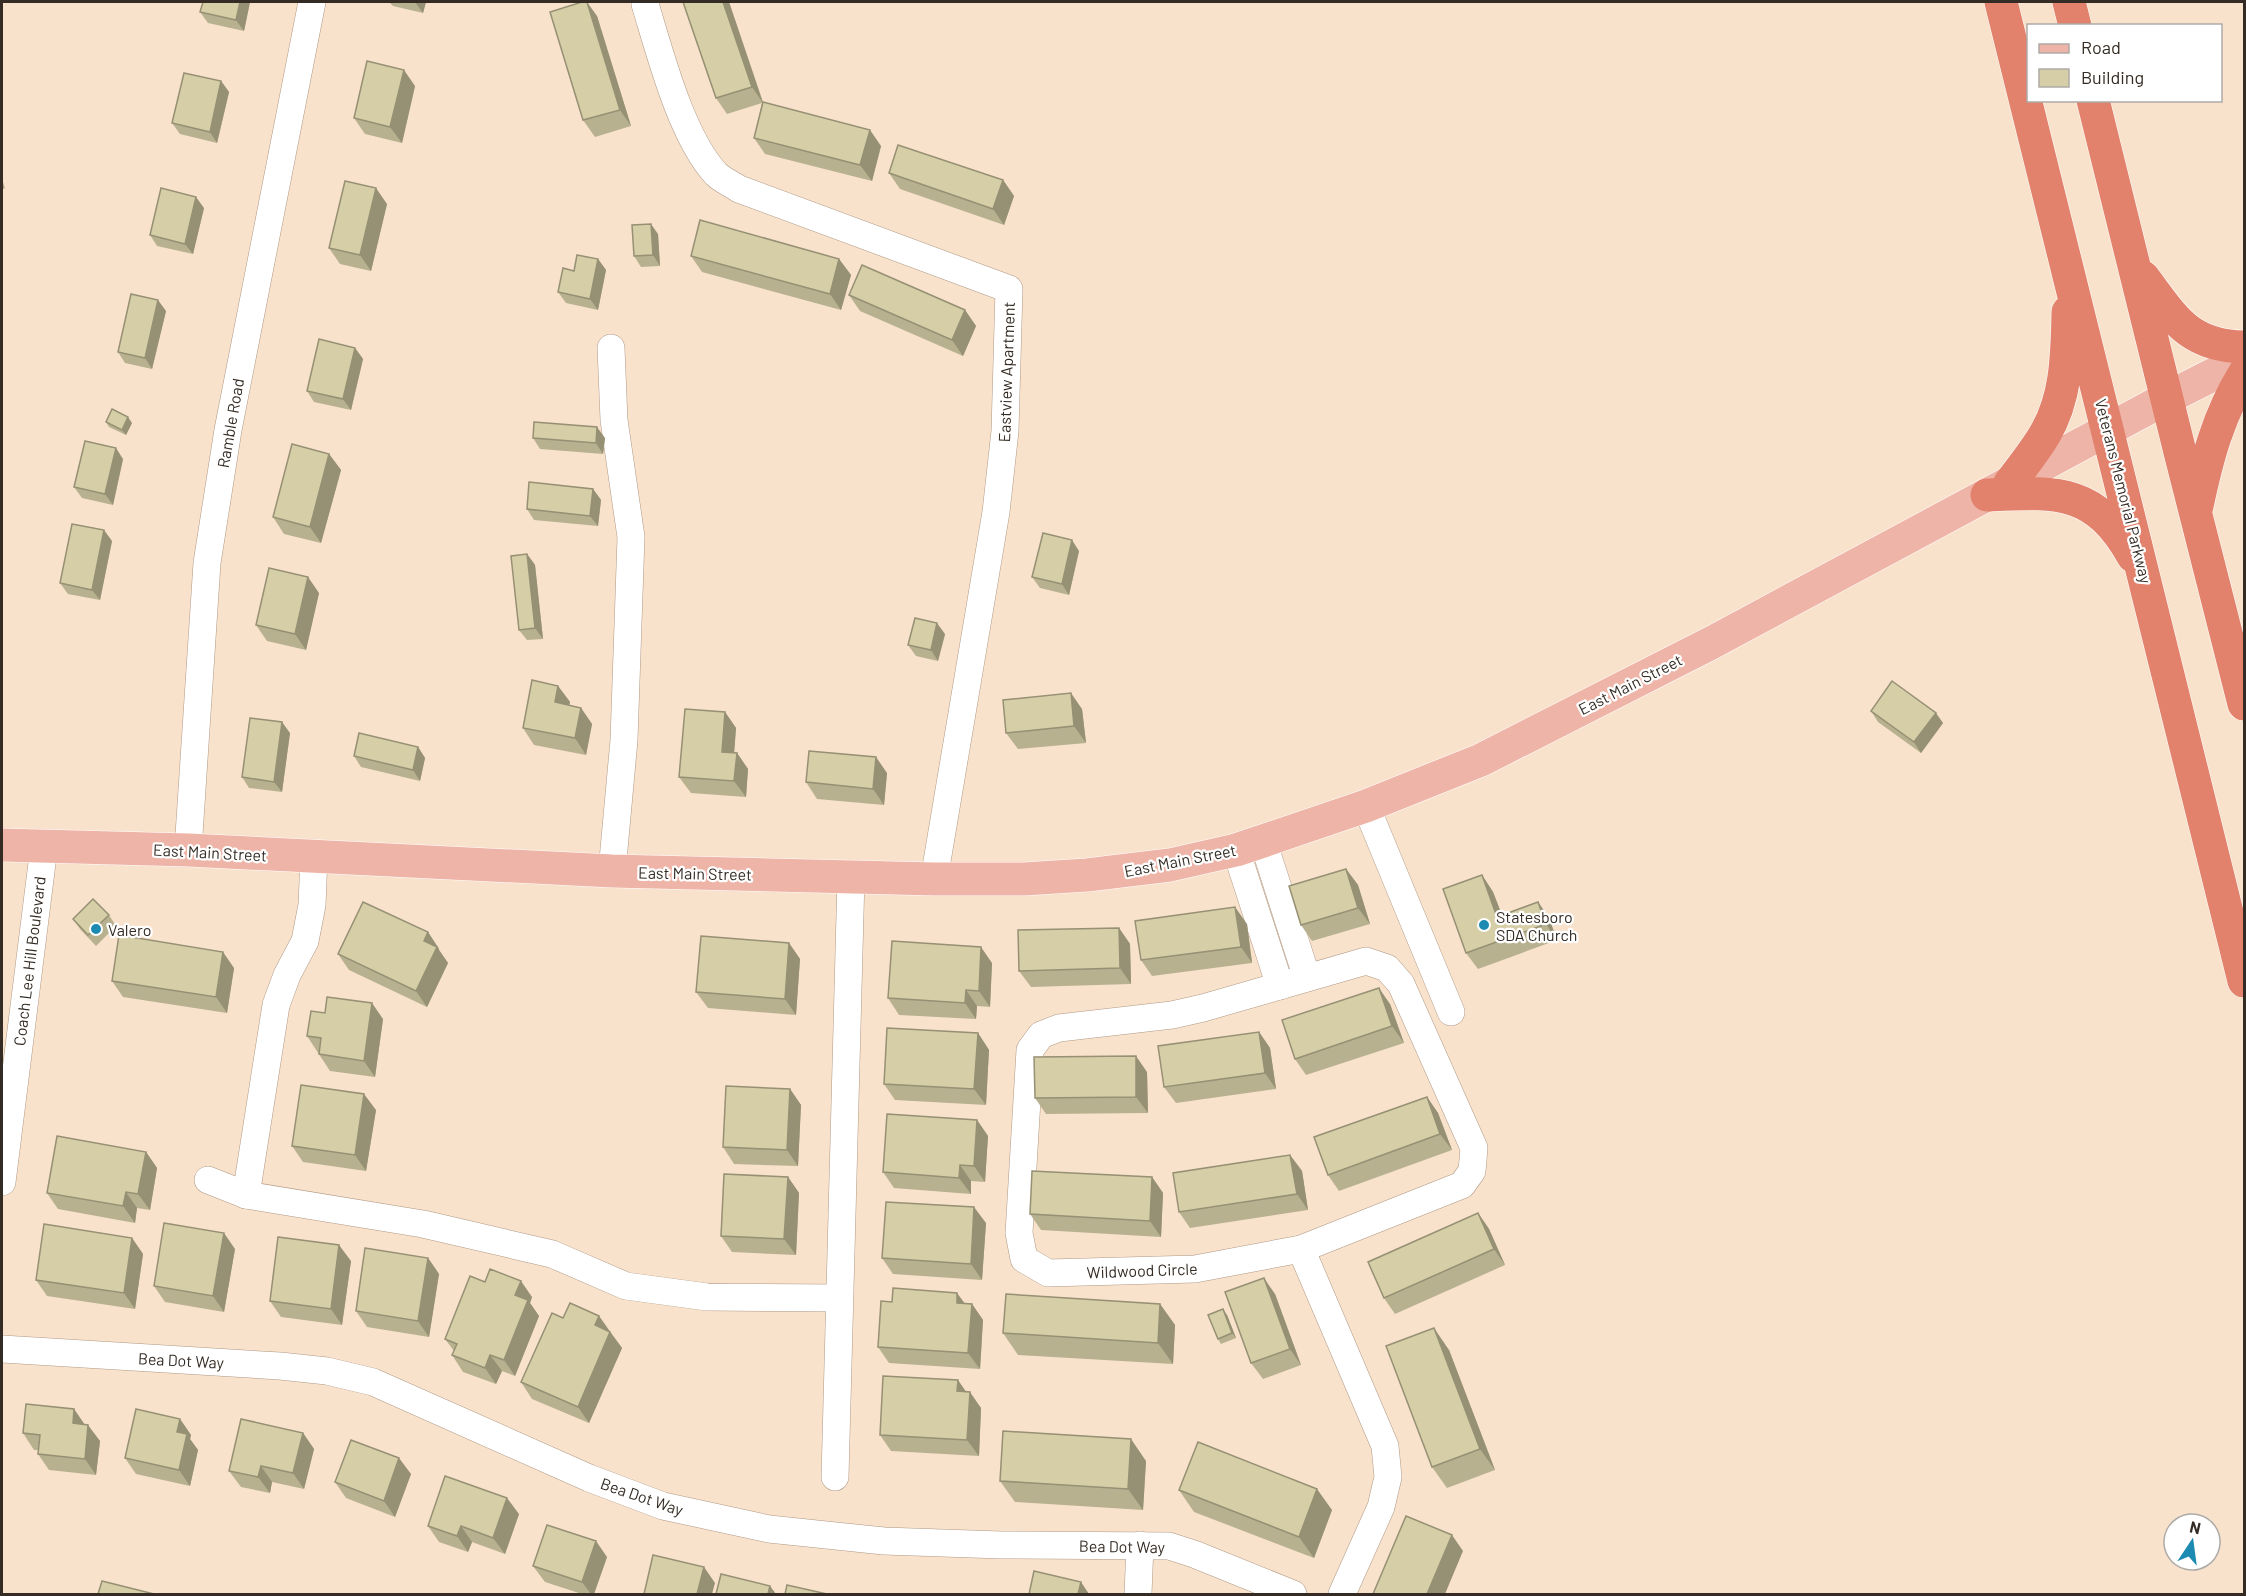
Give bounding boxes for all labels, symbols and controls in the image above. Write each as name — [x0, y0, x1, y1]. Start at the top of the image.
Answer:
legend — [2027, 24, 2222, 102]
text: Road — [2081, 36, 2121, 58]
text: Building — [2081, 66, 2144, 88]
street label: Eastview Apartment — [994, 301, 1018, 443]
street label: Ramble Road — [213, 377, 247, 469]
street label: Veterans Memorial Parkway — [2092, 397, 2156, 586]
street label: East Main Street — [1575, 650, 1685, 718]
street label: East Main Street — [153, 840, 267, 864]
street label: East Main Street — [1122, 840, 1238, 880]
street label: East Main Street — [638, 863, 752, 883]
street label: Coach Lee Hill Boulevard — [9, 875, 49, 1047]
place label: Statesboro SDA Church — [1496, 907, 1577, 944]
marker: Statesboro SDA Church — [1477, 918, 1491, 932]
place label: Valero — [108, 920, 152, 939]
marker: Valero — [89, 922, 103, 936]
street label: Wildwood Circle — [1086, 1259, 1198, 1281]
street label: Bea Dot Way — [137, 1348, 225, 1372]
street label: Bea Dot Way — [598, 1473, 686, 1519]
north arrow — [2162, 1512, 2222, 1572]
text: N — [2188, 1516, 2203, 1537]
street label: Bea Dot Way — [1079, 1536, 1166, 1556]

